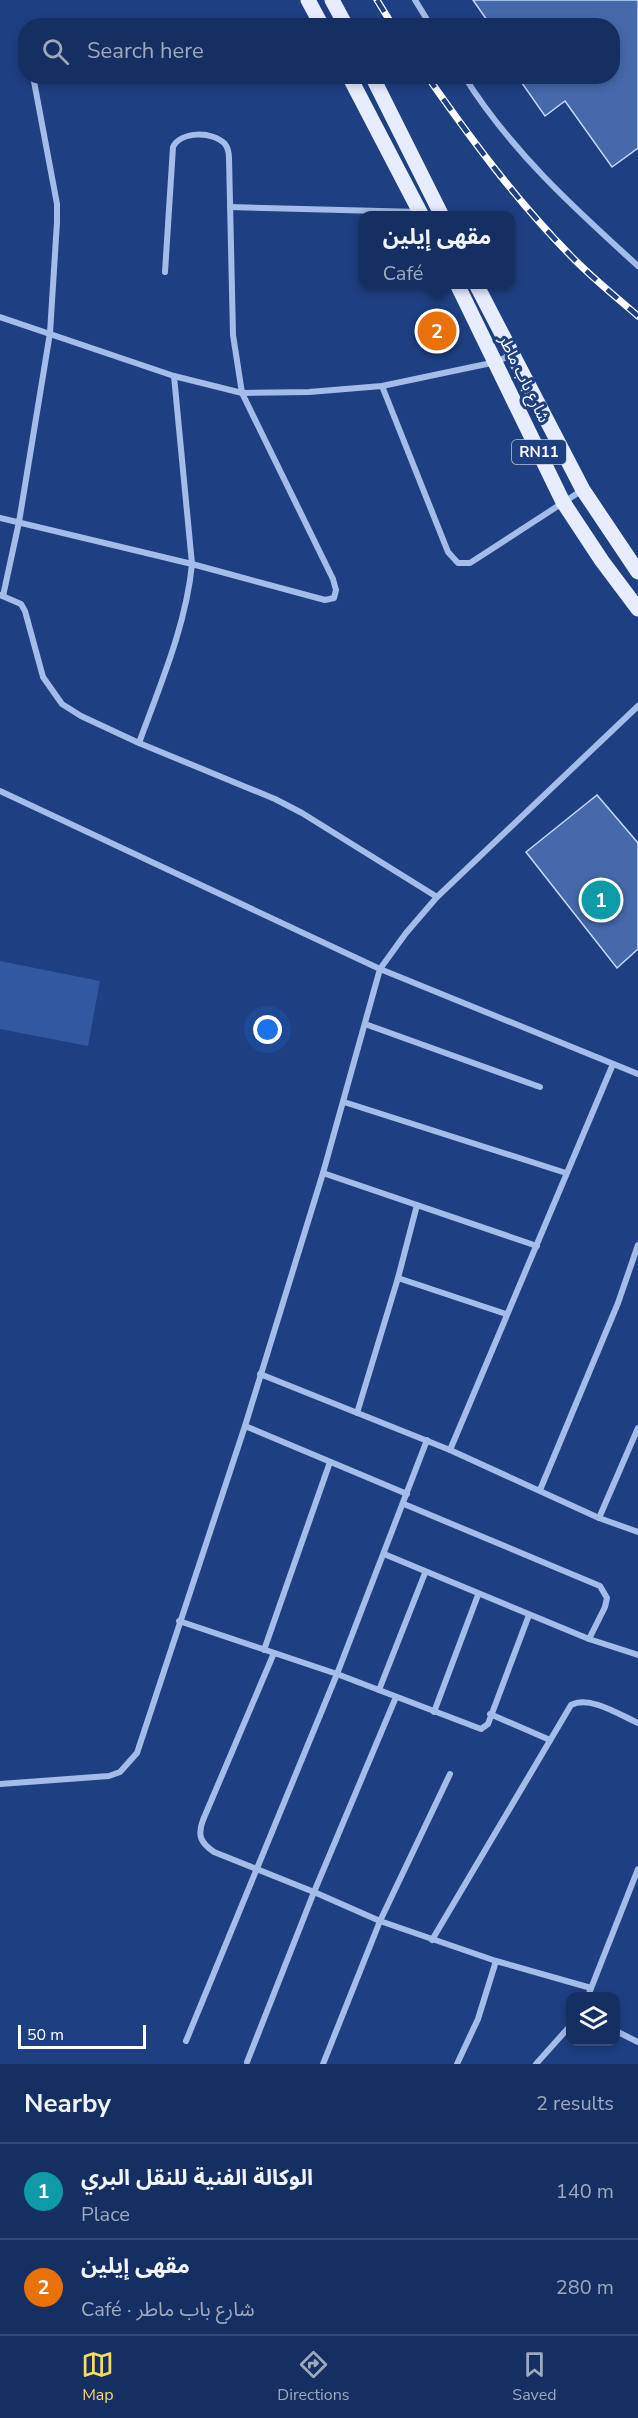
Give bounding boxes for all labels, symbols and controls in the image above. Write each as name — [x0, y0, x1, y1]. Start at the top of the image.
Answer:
search box — [18, 18, 620, 84]
icon: search — [39, 35, 72, 68]
text: Search here — [87, 36, 204, 66]
popup — [359, 211, 515, 289]
text: مقهى إيلين — [383, 222, 491, 252]
text: Café — [383, 260, 423, 287]
pin: 2 — [418, 308, 456, 354]
street label: شارع باب ماطر — [492, 331, 555, 427]
road number: RN11 — [512, 440, 566, 464]
pin: 1 — [582, 878, 620, 922]
your location — [253, 1015, 282, 1044]
map controls — [566, 1992, 620, 2046]
button: layers — [566, 1992, 620, 2046]
scale bar — [18, 2022, 146, 2050]
text: 50 m — [27, 2024, 64, 2046]
text: Nearby — [24, 2086, 111, 2121]
text: 2 results — [536, 2090, 614, 2117]
text: الوكالة الفنية للنقل البري — [81, 2163, 313, 2193]
text: 1 — [38, 2178, 50, 2205]
text: 140 m — [556, 2178, 614, 2205]
text: Place — [81, 2201, 130, 2228]
text: مقهى إيلين — [81, 2251, 190, 2281]
text: 2 — [38, 2274, 50, 2301]
text: 280 m — [556, 2274, 614, 2301]
text: Café · شارع باب ماطر — [81, 2296, 255, 2323]
tab: Map — [81, 2348, 114, 2406]
tab: Directions — [277, 2348, 349, 2406]
tab: Saved — [512, 2348, 557, 2406]

